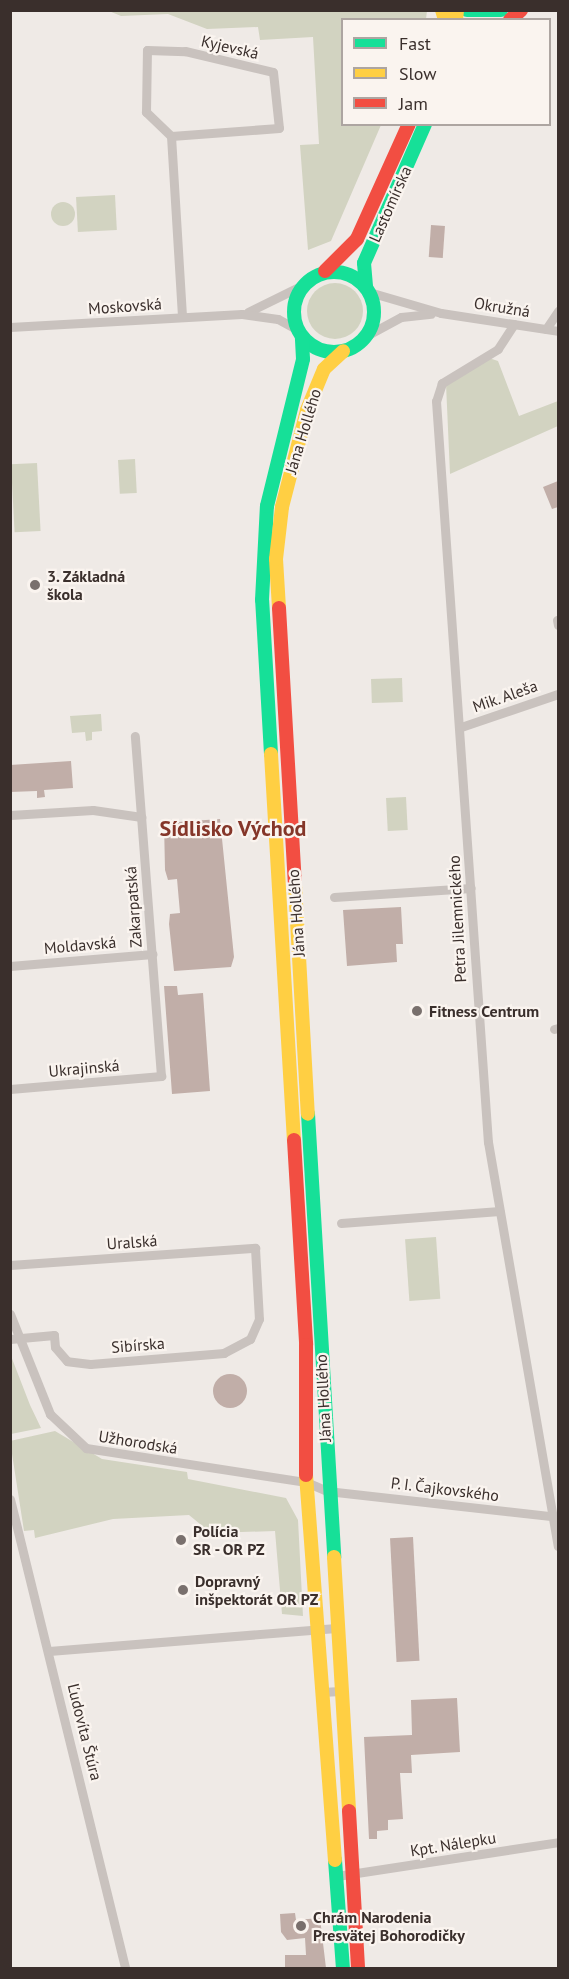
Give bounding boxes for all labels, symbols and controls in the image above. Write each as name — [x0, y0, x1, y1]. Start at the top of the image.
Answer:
legend — [341, 18, 551, 126]
street label: Kyjevská — [199, 31, 261, 63]
text: Fast — [399, 32, 431, 55]
text: Slow — [399, 62, 437, 85]
text: Jam — [399, 92, 428, 115]
street label: Lastomírska — [365, 163, 415, 245]
street label: Okružná — [473, 293, 531, 321]
street label: Moskovská — [87, 294, 163, 318]
street label: Jána Hollého — [281, 386, 325, 476]
place label: 3. Základná škola — [47, 566, 126, 604]
marker: 3. Základná škola — [28, 578, 42, 592]
street label: Mik. Aleša — [469, 676, 541, 716]
district label: Sídlisko Východ — [159, 816, 307, 842]
street label: Petra Jilemnického — [444, 855, 470, 983]
street label: Zakarpatská — [121, 866, 145, 948]
street label: Jána Hollého — [283, 869, 309, 957]
street label: Moldavská — [43, 932, 117, 958]
place label: Fitness Centrum — [429, 1001, 539, 1021]
marker: Fitness Centrum — [410, 1004, 424, 1018]
street label: Ukrajinská — [48, 1055, 120, 1081]
street label: Uralská — [106, 1231, 158, 1253]
street label: Sibírska — [111, 1333, 165, 1357]
street label: Jána Hollého — [311, 1354, 335, 1442]
street label: Užhorodská — [97, 1426, 179, 1458]
street label: P. I. Čajkovského — [389, 1473, 501, 1505]
place label: Polícia SR - OR PZ — [193, 1521, 267, 1559]
marker: Polícia SR - OR PZ — [174, 1533, 188, 1547]
place label: Dopravný inšpektorát OR PZ — [195, 1571, 319, 1609]
marker: Dopravný inšpektorát OR PZ — [176, 1583, 190, 1597]
street label: Ľudovíta Štúra — [64, 1682, 106, 1782]
street label: Kpt. Nálepku — [408, 1828, 498, 1860]
place label: Chrám Narodenia Presvätej Bohorodičky — [313, 1907, 465, 1945]
marker: Chrám Narodenia Presvätej Bohorodičky — [294, 1919, 308, 1933]

